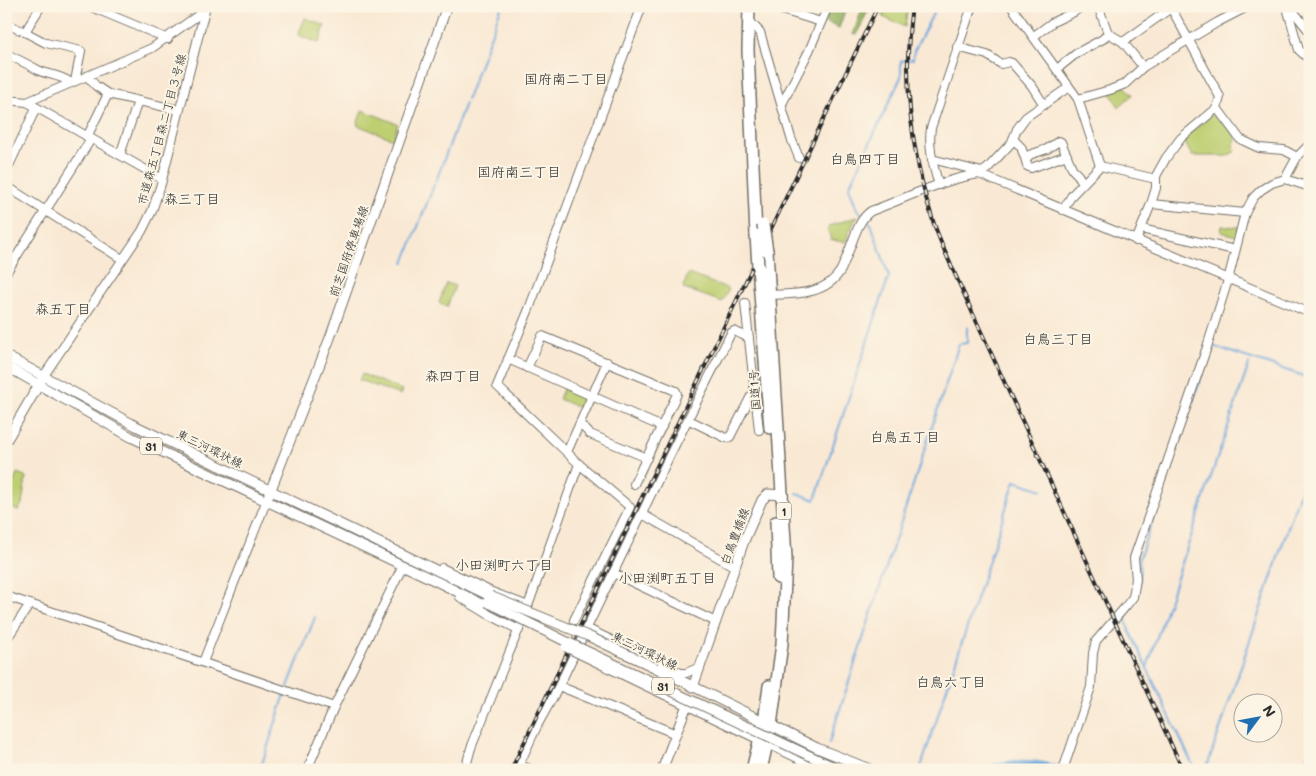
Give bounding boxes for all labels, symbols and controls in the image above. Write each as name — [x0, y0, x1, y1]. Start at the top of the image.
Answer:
street label: 市道森五丁目森二丁目３号線 — [133, 52, 189, 206]
district label: 国府南二丁目 — [524, 69, 608, 88]
district label: 白鳥四丁目 — [830, 149, 900, 168]
district label: 国府南三丁目 — [477, 162, 561, 181]
district label: 森三丁目 — [164, 189, 220, 208]
street label: 前芝国府停車場線 — [325, 203, 371, 299]
district label: 森五丁目 — [35, 299, 91, 318]
district label: 白鳥三丁目 — [1023, 329, 1093, 348]
district label: 森四丁目 — [425, 366, 481, 385]
street label: 国道1号 — [745, 369, 763, 411]
street label: 東三河環状線 — [174, 425, 246, 471]
district label: 白鳥五丁目 — [870, 427, 940, 446]
road number: 31 — [140, 438, 162, 454]
road number: 1 — [776, 502, 792, 520]
street label: 白鳥豊橋線 — [716, 505, 752, 567]
district label: 小田渕町六丁目 — [455, 555, 553, 574]
district label: 小田渕町五丁目 — [618, 568, 716, 587]
street label: 東三河環状線 — [609, 627, 681, 673]
district label: 白鳥六丁目 — [916, 672, 986, 691]
road number: 31 — [652, 678, 674, 694]
north arrow — [1234, 694, 1284, 744]
text: N — [1259, 701, 1280, 720]

